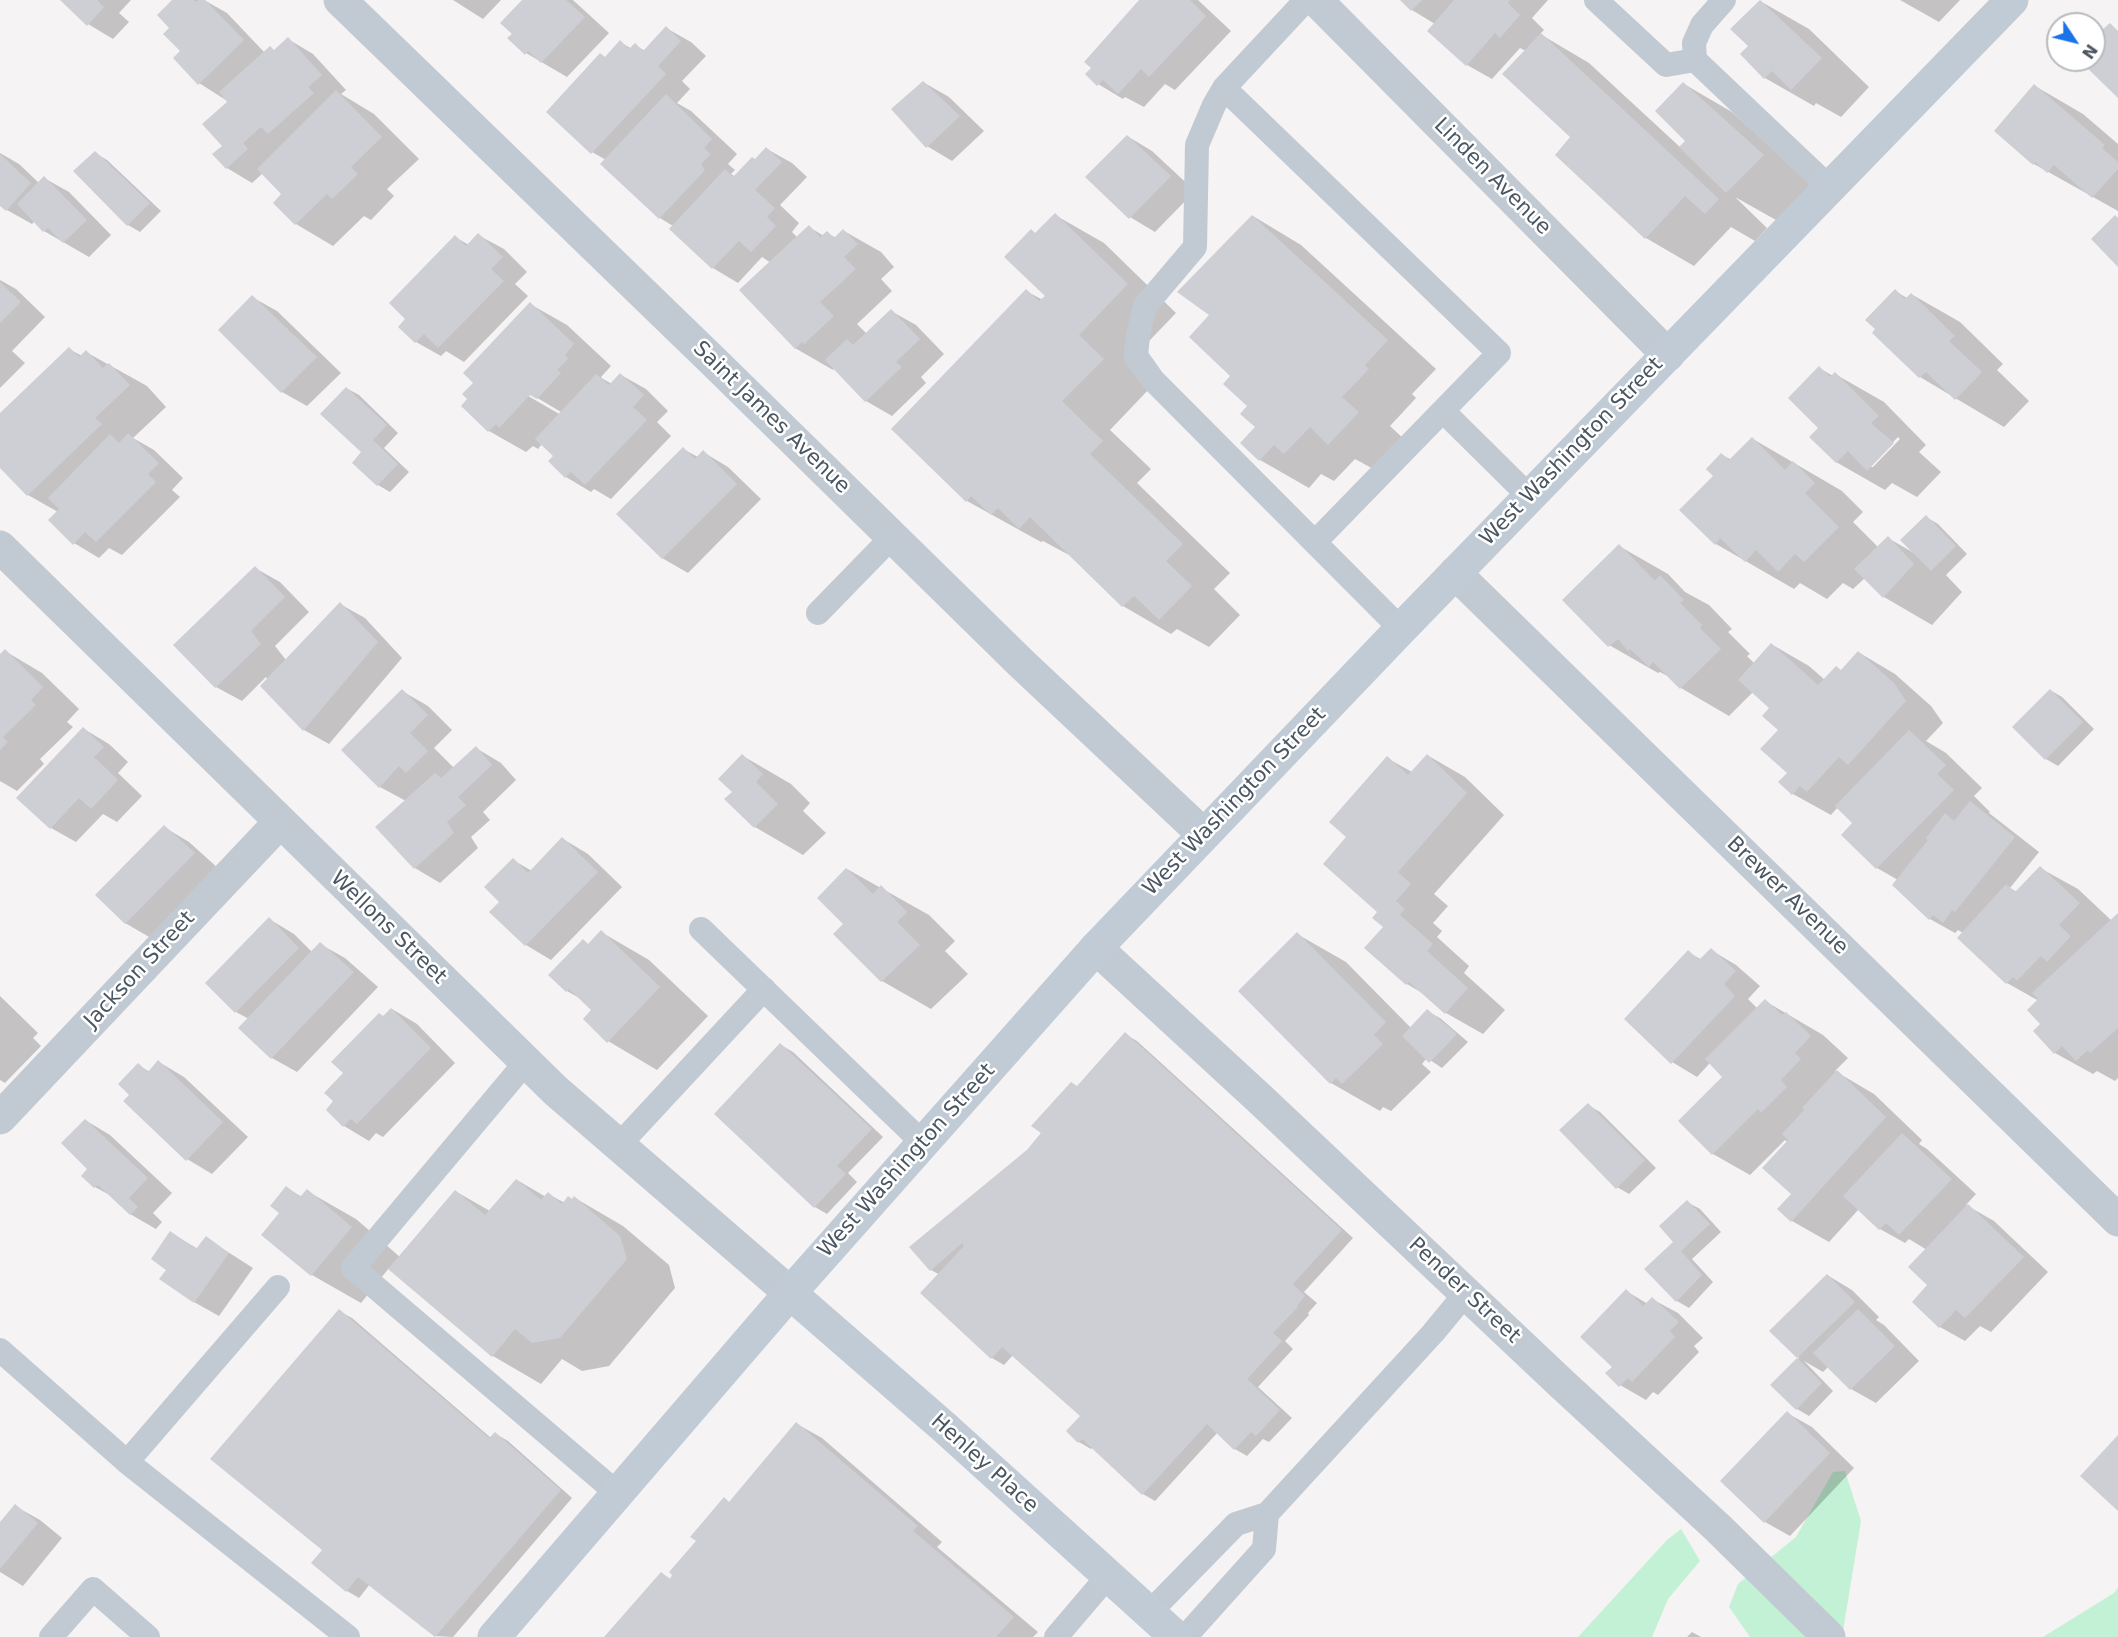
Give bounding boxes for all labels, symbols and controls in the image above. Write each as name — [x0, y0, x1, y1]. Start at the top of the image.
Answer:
north arrow — [2046, 12, 2106, 72]
text: N — [2078, 41, 2101, 62]
street label: Linden Avenue — [1428, 113, 1556, 241]
street label: Saint James Avenue — [687, 337, 855, 499]
street label: West Washington Street — [1475, 353, 1669, 551]
street label: West Washington Street — [1138, 703, 1332, 901]
street label: Brewer Avenue — [1721, 832, 1853, 960]
street label: Wellons Street — [325, 866, 451, 990]
street label: Jackson Street — [80, 906, 200, 1034]
street label: West Washington Street — [813, 1059, 1001, 1263]
street label: Pender Street — [1403, 1233, 1525, 1349]
street label: Henley Place — [925, 1409, 1043, 1519]

